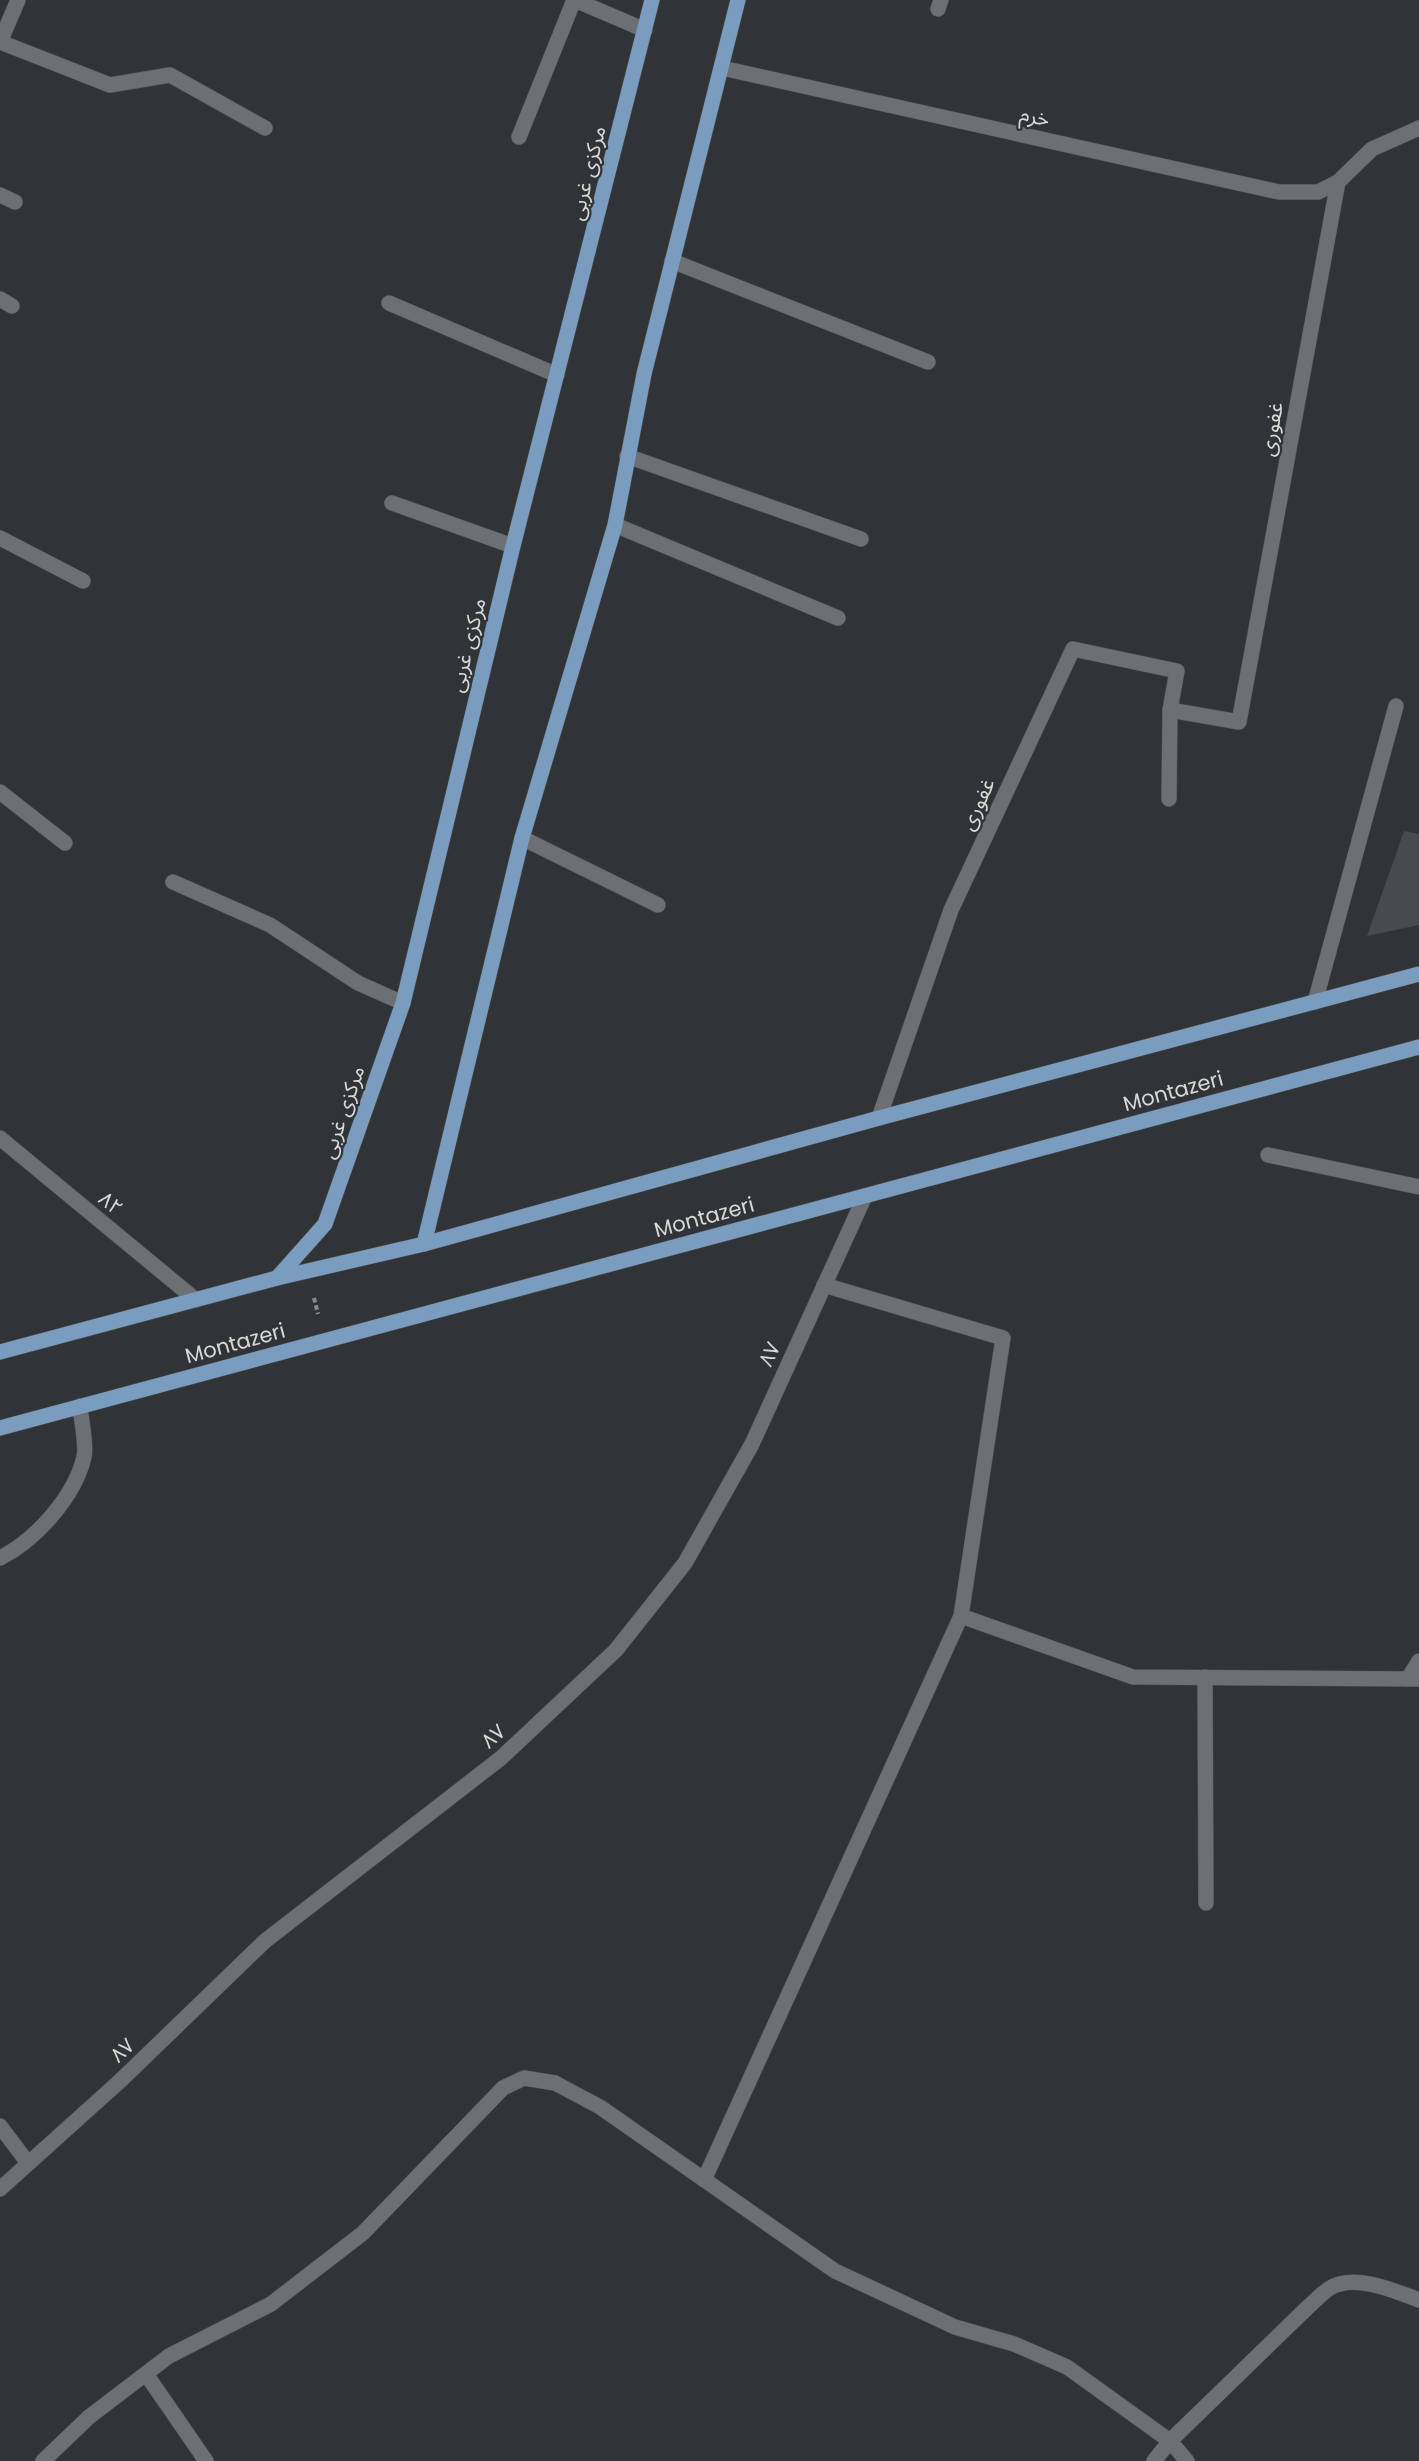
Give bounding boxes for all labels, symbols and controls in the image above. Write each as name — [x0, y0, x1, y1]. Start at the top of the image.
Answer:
street label: خرم — [1017, 99, 1053, 135]
street label: مرکزی غربی — [561, 123, 613, 223]
street label: غفوری — [1252, 400, 1290, 458]
street label: مرکزی غربی — [441, 595, 493, 695]
street label: غفوری — [952, 773, 1002, 835]
street label: مرکزی غربی — [313, 1062, 371, 1162]
street label: Montazeri — [1120, 1064, 1226, 1118]
street label: ۸۲ — [93, 1184, 129, 1222]
street label: Montazeri — [651, 1190, 757, 1244]
street label: Montazeri — [182, 1316, 288, 1370]
street label: ۸۷ — [751, 1337, 787, 1371]
street label: ۸۷ — [474, 1717, 512, 1755]
street label: ۸۷ — [103, 2031, 141, 2069]

